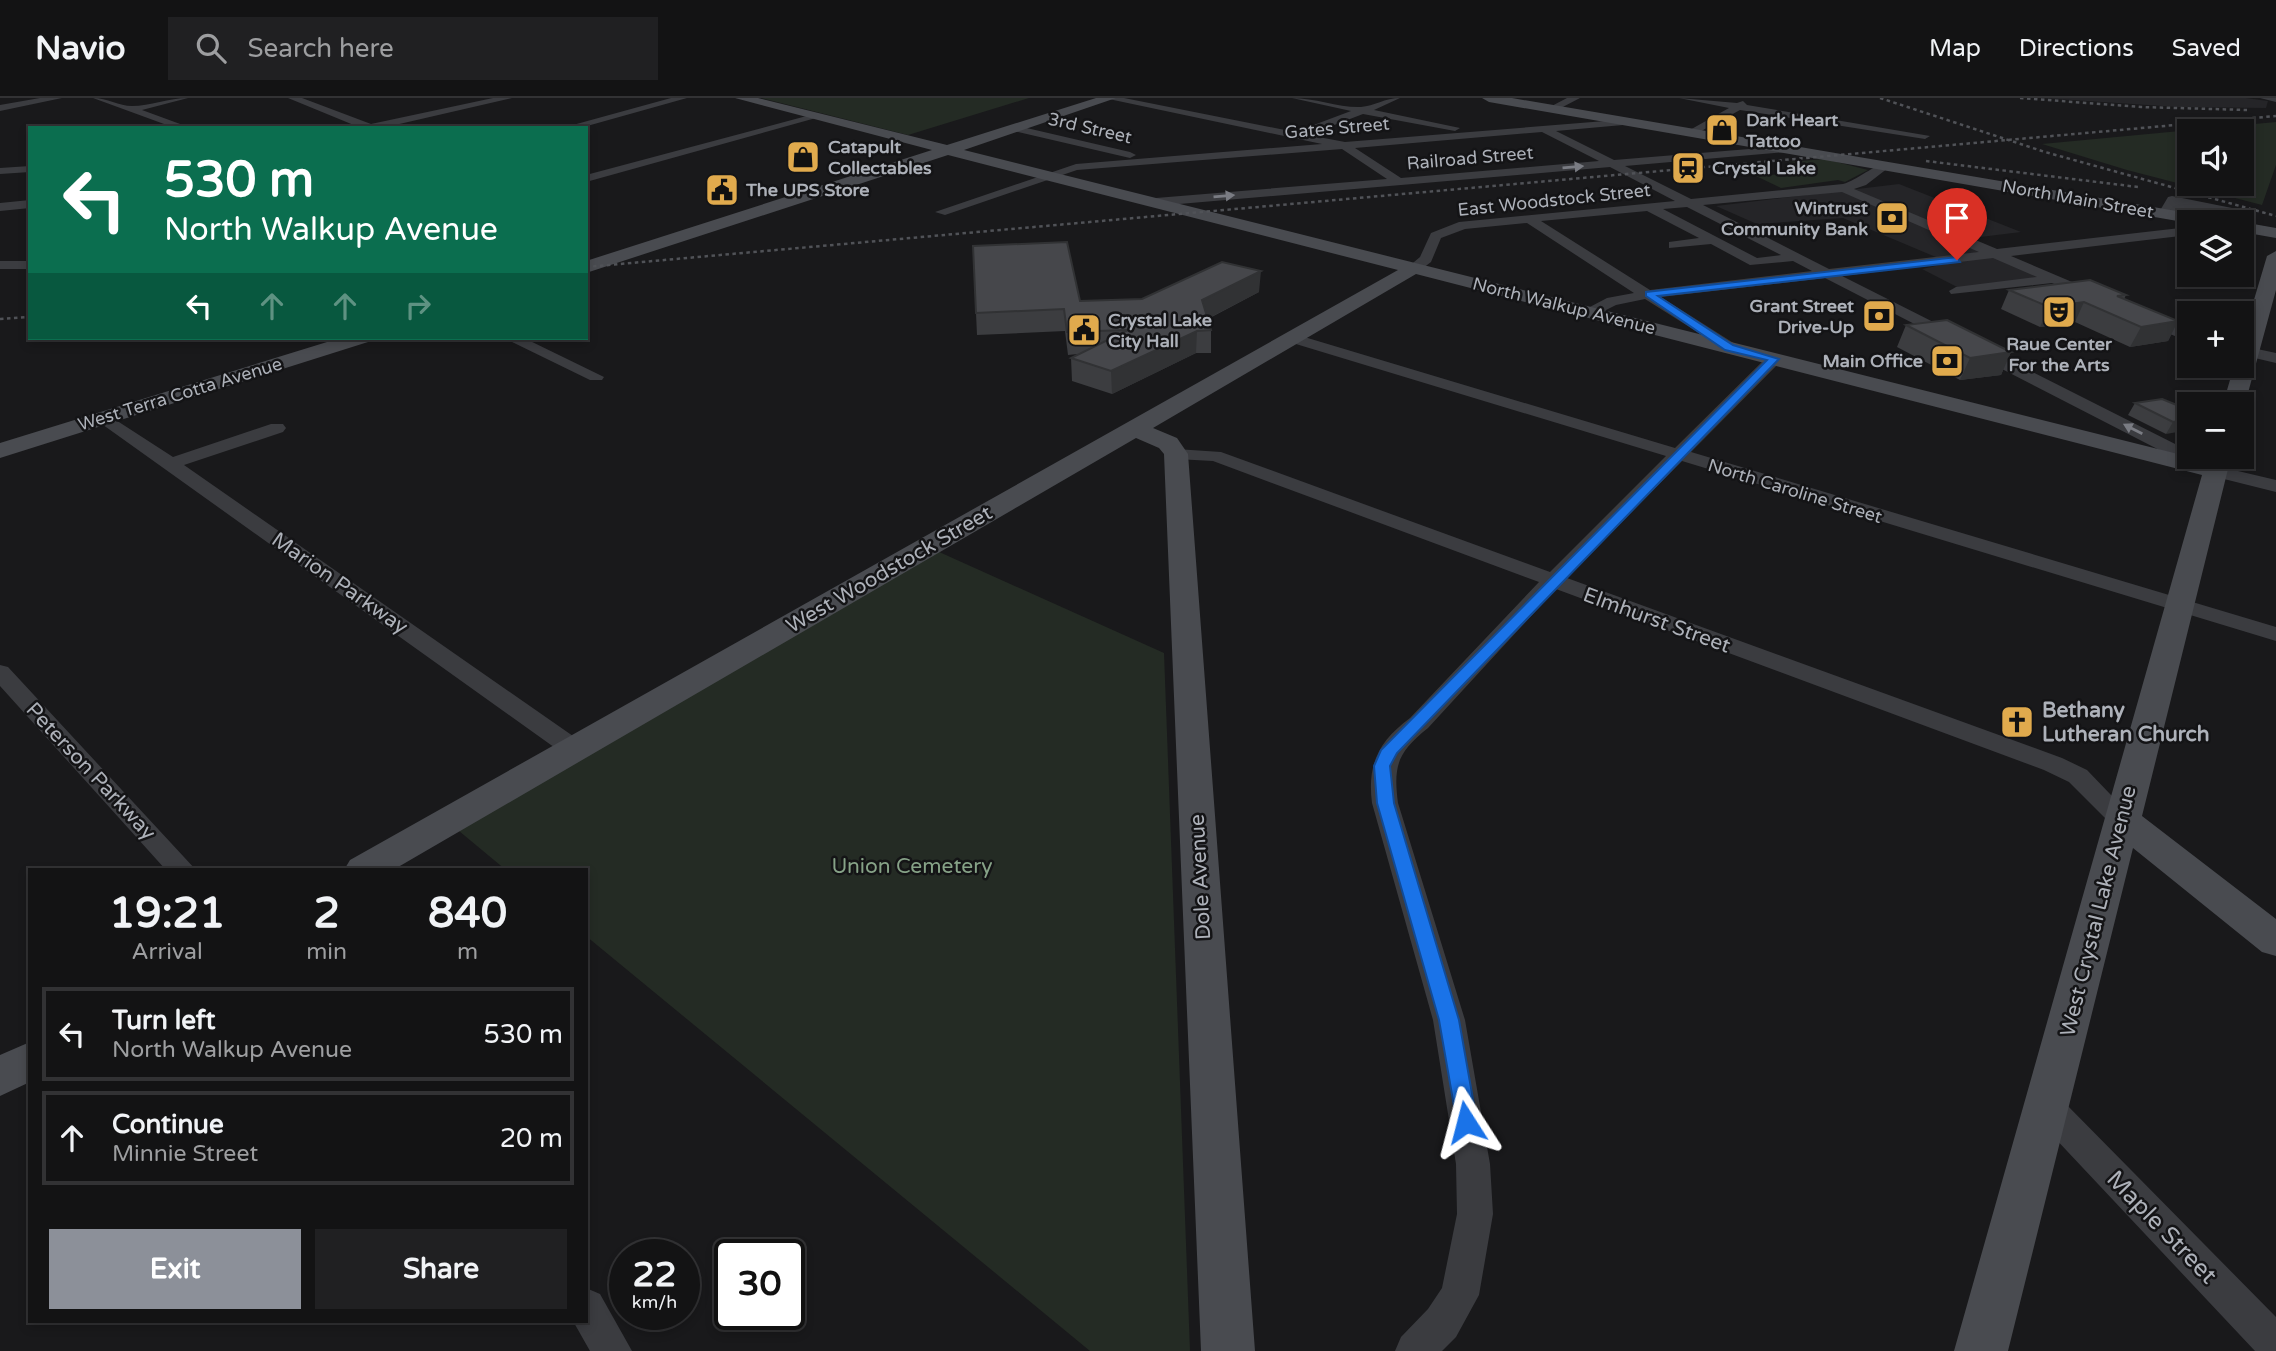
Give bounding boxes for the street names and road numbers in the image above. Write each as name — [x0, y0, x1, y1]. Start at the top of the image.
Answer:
street label: 3rd Street — [1046, 108, 1134, 148]
street label: Gates Street — [1284, 112, 1390, 144]
street label: Railroad Street — [1406, 141, 1534, 174]
street label: North Main Street — [2000, 175, 2156, 223]
street label: East Woodstock Street — [1456, 179, 1652, 221]
street label: North Walkup Avenue — [1470, 273, 1658, 339]
street label: West Terra Cotta Avenue — [75, 352, 285, 436]
street label: North Caroline Street — [1705, 454, 1885, 528]
street label: West Woodstock Street — [782, 500, 997, 639]
street label: Marion Parkway — [267, 527, 413, 640]
street label: Elmhurst Street — [1580, 582, 1734, 659]
street label: Peterson Parkway — [21, 697, 161, 845]
street label: West Crystal Lake Avenue — [2055, 783, 2142, 1039]
street label: Dole Avenue — [1185, 813, 1216, 940]
street label: Maple Street — [2100, 1165, 2223, 1290]

